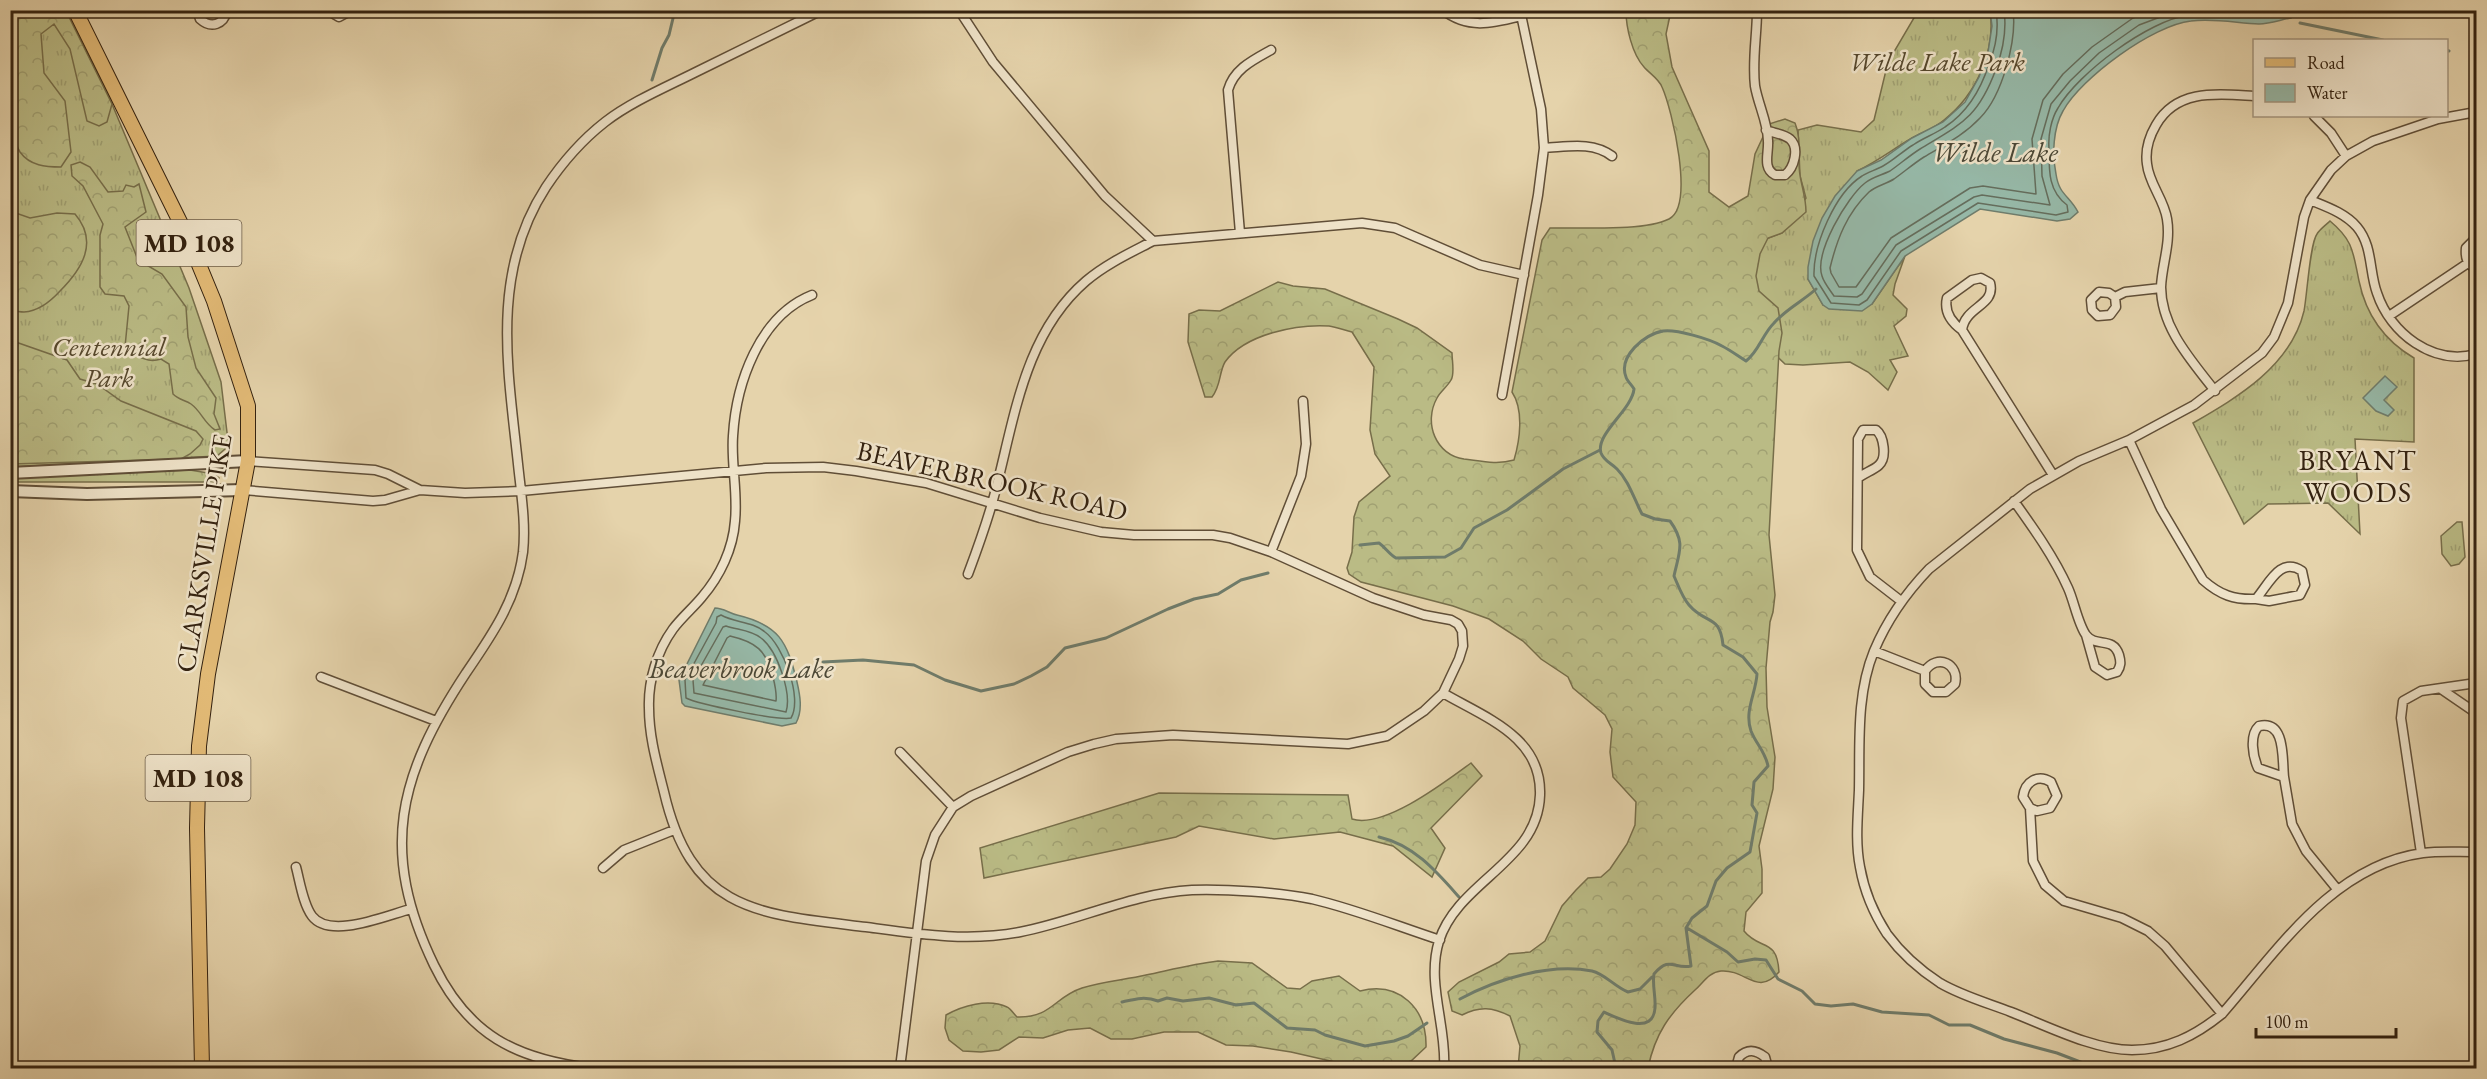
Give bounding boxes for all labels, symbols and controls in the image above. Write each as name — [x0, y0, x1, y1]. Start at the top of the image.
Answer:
legend — [2253, 39, 2448, 117]
park label: Wilde Lake Park — [1849, 44, 2025, 79]
text: Road — [2307, 51, 2346, 74]
text: Water — [2307, 81, 2348, 104]
water label: Wilde Lake — [1932, 134, 2059, 170]
road number: MD 108 — [136, 220, 242, 266]
park label: Centennial Park — [52, 329, 167, 395]
street label: CLARKSVILLE PIKE — [167, 431, 240, 675]
street label: BEAVERBROOK ROAD — [853, 432, 1131, 529]
district label: BRYANT WOODS — [2299, 442, 2417, 510]
water label: Beaverbrook Lake — [648, 650, 834, 686]
road number: MD 108 — [146, 755, 250, 801]
scale bar — [2256, 1001, 2396, 1039]
text: 100 m — [2265, 1010, 2309, 1033]

